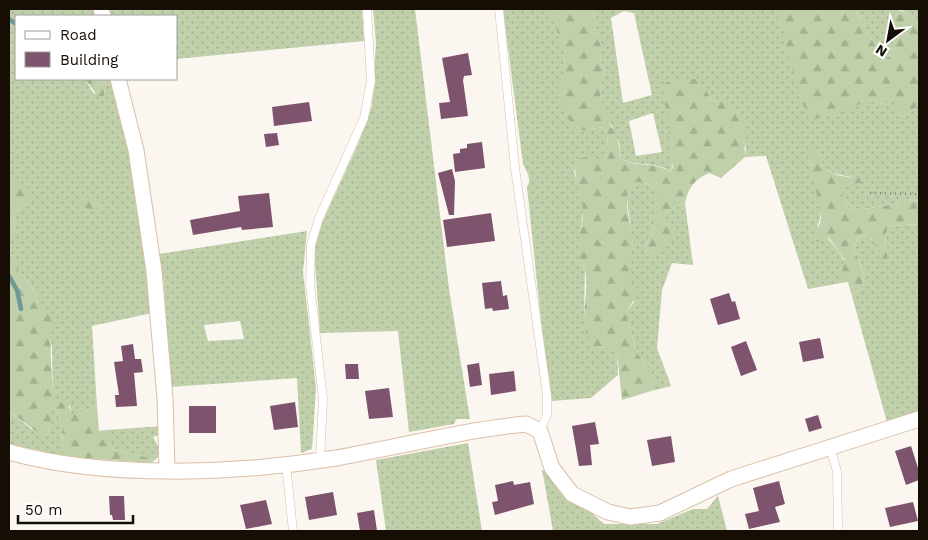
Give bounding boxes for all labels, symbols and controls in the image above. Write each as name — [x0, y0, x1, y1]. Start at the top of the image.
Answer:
legend — [15, 15, 178, 80]
north arrow — [863, 15, 913, 65]
text: Road — [60, 26, 97, 44]
text: N — [872, 41, 890, 61]
text: Building — [60, 51, 118, 69]
scale bar — [18, 492, 132, 524]
text: 50 m — [25, 501, 62, 519]

